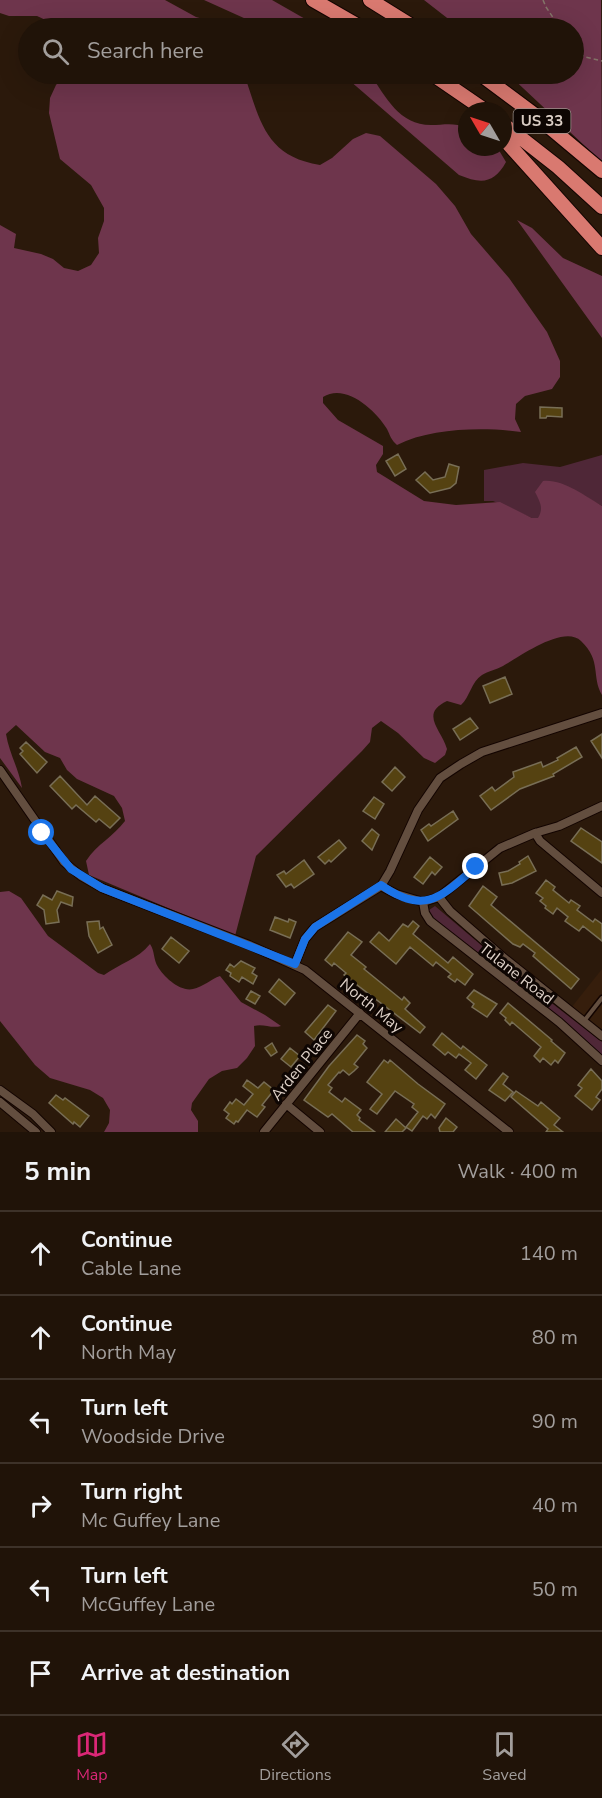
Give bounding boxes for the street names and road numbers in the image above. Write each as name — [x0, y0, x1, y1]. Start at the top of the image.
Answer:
road number: US 33 — [514, 109, 570, 133]
street label: Tulane Road — [474, 938, 558, 1010]
street label: North May — [335, 973, 408, 1039]
street label: Arden Place — [266, 1024, 338, 1106]

